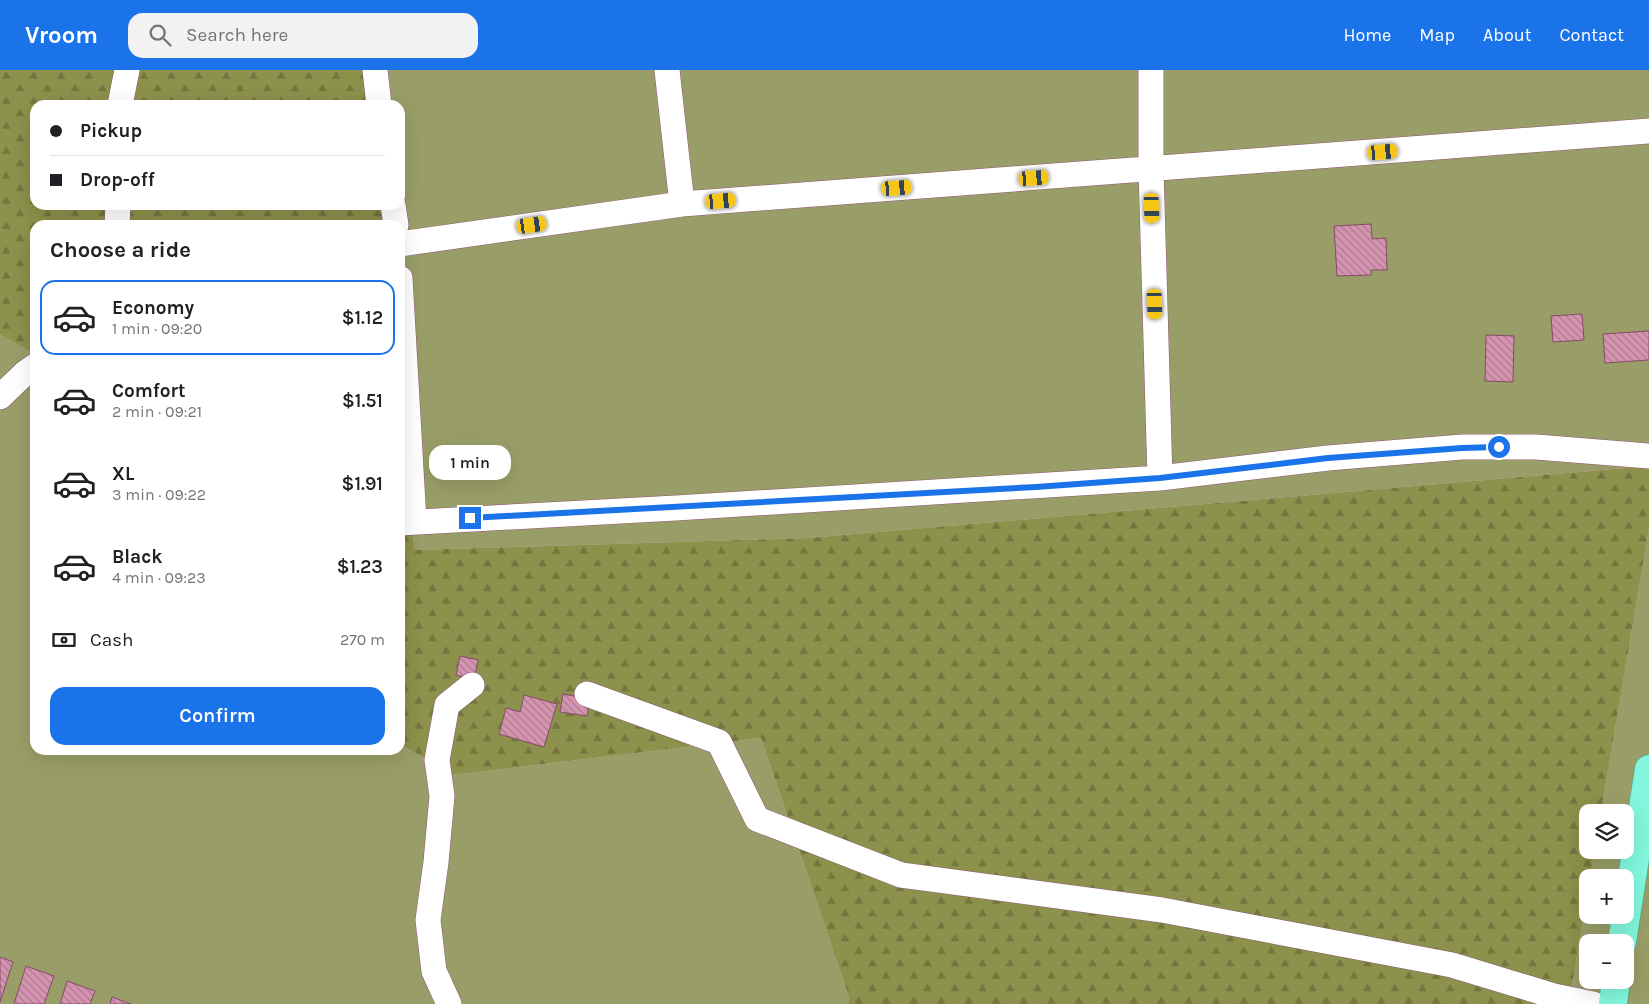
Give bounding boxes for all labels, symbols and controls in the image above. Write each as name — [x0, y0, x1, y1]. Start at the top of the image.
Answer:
search box — [128, 13, 478, 58]
text: Vroom — [25, 21, 98, 49]
icon: search — [146, 21, 174, 49]
text: Search here — [186, 24, 288, 46]
text: Home — [1343, 24, 1391, 46]
text: Map — [1419, 24, 1455, 46]
text: About — [1483, 24, 1532, 46]
text: Contact — [1560, 24, 1624, 46]
text: Pickup — [80, 120, 142, 142]
car — [1367, 143, 1398, 161]
text: Drop-off — [80, 169, 155, 191]
car — [1018, 169, 1049, 187]
car — [881, 179, 912, 197]
car — [705, 192, 736, 210]
car — [1143, 193, 1160, 223]
car — [516, 215, 547, 235]
text: Choose a ride — [50, 237, 191, 263]
car — [1146, 289, 1163, 319]
icon: car — [52, 295, 97, 340]
text: Economy — [112, 297, 194, 319]
text: $1.12 — [342, 307, 383, 329]
text: 1 min · 09:20 — [112, 319, 202, 338]
icon: car — [52, 378, 97, 423]
text: Comfort — [112, 380, 186, 402]
text: $1.51 — [342, 390, 383, 412]
text: 2 min · 09:21 — [112, 402, 202, 421]
route start — [1488, 436, 1510, 458]
callout: 1 min — [429, 446, 511, 480]
text: 1 min — [450, 453, 490, 472]
icon: car — [52, 461, 97, 506]
text: XL — [112, 463, 134, 485]
text: $1.91 — [342, 473, 383, 495]
text: 3 min · 09:22 — [112, 485, 206, 504]
route end — [459, 507, 481, 529]
icon: car — [52, 544, 97, 589]
text: Black — [112, 546, 163, 568]
text: $1.23 — [337, 556, 383, 578]
text: 4 min · 09:23 — [112, 568, 206, 587]
icon: cash — [50, 626, 78, 654]
text: Cash — [90, 629, 134, 651]
text: 270 m — [340, 630, 385, 649]
button: Confirm — [50, 687, 385, 745]
map controls — [1579, 804, 1634, 989]
button: layers — [1579, 804, 1634, 859]
button: + — [1579, 869, 1634, 924]
button: − — [1579, 934, 1634, 989]

